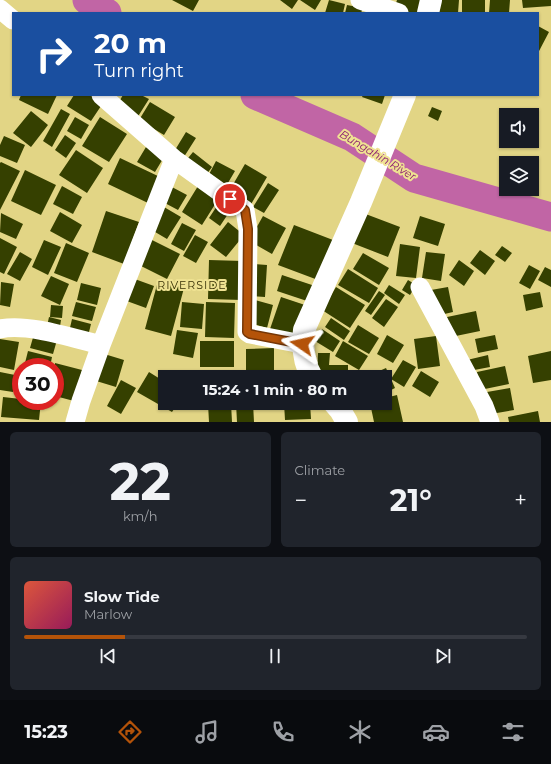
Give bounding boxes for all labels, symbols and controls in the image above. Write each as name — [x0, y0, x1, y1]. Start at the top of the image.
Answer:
text: 20 m — [94, 26, 167, 60]
icon: right — [28, 28, 80, 80]
text: Turn right — [94, 60, 184, 82]
map controls — [499, 108, 539, 196]
button: sound — [499, 108, 539, 148]
water label: Bungahin River — [337, 127, 419, 184]
button: layers — [499, 156, 539, 196]
pin — [213, 182, 247, 216]
icon: arrive — [219, 188, 241, 210]
district label: RIVERSIDE — [157, 278, 227, 292]
position arrow — [281, 323, 323, 365]
speed limit sign: 30 — [12, 358, 64, 410]
text: 15:24 · 1 min · 80 m — [203, 380, 347, 399]
text: 22 — [110, 450, 171, 513]
text: Climate — [295, 462, 345, 478]
text: 21° — [390, 482, 432, 519]
text: − — [295, 487, 307, 514]
text: + — [514, 487, 527, 514]
text: km/h — [123, 508, 158, 524]
text: Slow Tide — [84, 587, 160, 606]
text: Marlow — [84, 606, 132, 622]
icon: previous — [97, 645, 119, 667]
icon: pause — [264, 645, 286, 667]
icon: next — [432, 645, 454, 667]
icon: directions — [116, 718, 144, 746]
icon: music — [193, 718, 221, 746]
icon: phone — [269, 718, 297, 746]
icon: climate — [346, 718, 374, 746]
icon: car — [422, 718, 450, 746]
icon: filters — [499, 718, 527, 746]
text: 15:23 — [24, 721, 68, 743]

